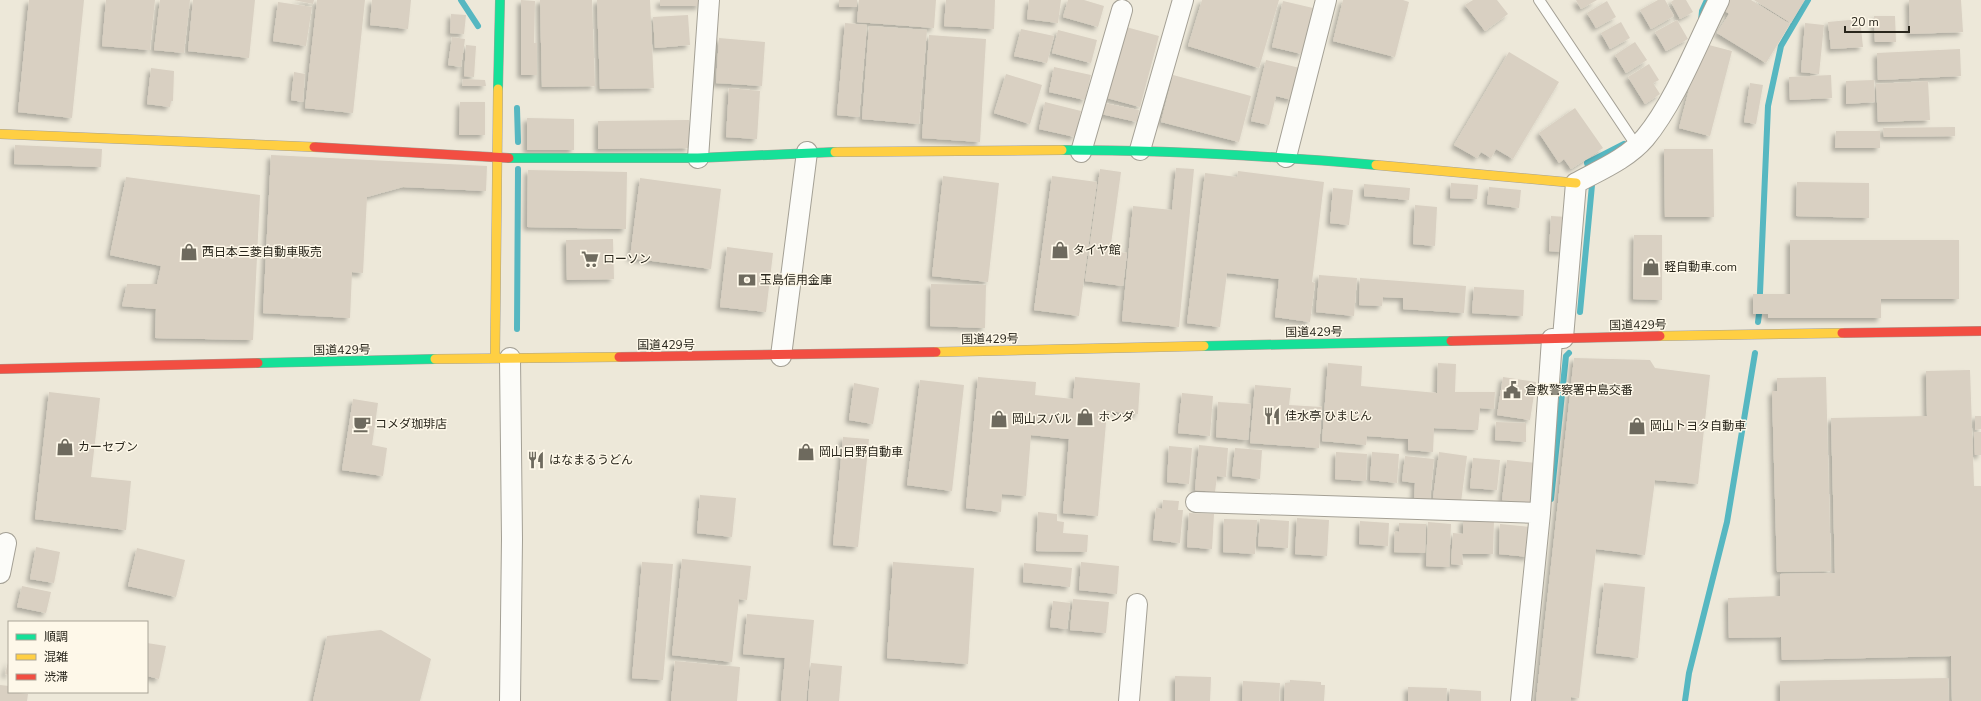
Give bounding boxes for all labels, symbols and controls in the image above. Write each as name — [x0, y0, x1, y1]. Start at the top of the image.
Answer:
scale bar — [1845, 8, 1909, 34]
text: 20 m — [1851, 14, 1879, 30]
shop icon: タイヤ館 — [1050, 240, 1070, 260]
shop icon: 西日本三菱自動車販売 — [179, 242, 199, 262]
place label: タイヤ館 — [1073, 242, 1121, 258]
place label: 西日本三菱自動車販売 — [202, 244, 322, 260]
supermarket icon: ローソン — [580, 249, 600, 269]
place label: ローソン — [603, 251, 651, 267]
shop icon: 軽自動車.com — [1641, 257, 1661, 277]
place label: 軽自動車.com — [1664, 259, 1737, 275]
bank icon: 玉島信用金庫 — [737, 270, 757, 290]
place label: 玉島信用金庫 — [760, 272, 832, 288]
street label: 国道429号 — [1609, 316, 1667, 334]
street label: 国道429号 — [1285, 323, 1343, 341]
street label: 国道429号 — [961, 330, 1019, 348]
street label: 国道429号 — [637, 337, 695, 353]
street label: 国道429号 — [313, 341, 371, 359]
public building icon: 倉敷警察署中島交番 — [1502, 380, 1522, 400]
place label: 倉敷警察署中島交番 — [1525, 382, 1633, 398]
restaurant icon: 佳水亭 ひまじん — [1262, 406, 1282, 426]
shop icon: ホンダ — [1075, 407, 1095, 427]
place label: 佳水亭 ひまじん — [1285, 408, 1372, 424]
shop icon: 岡山スバル — [989, 409, 1009, 429]
place label: ホンダ — [1098, 409, 1134, 425]
place label: 岡山スバル — [1012, 411, 1072, 427]
cafe icon: コメダ珈琲店 — [352, 414, 372, 434]
place label: コメダ珈琲店 — [375, 416, 447, 432]
shop icon: 岡山トヨタ自動車 — [1627, 416, 1647, 436]
place label: 岡山トヨタ自動車 — [1650, 418, 1746, 434]
shop icon: カーセブン — [55, 437, 75, 457]
place label: カーセブン — [78, 439, 138, 455]
shop icon: 岡山日野自動車 — [796, 442, 816, 462]
place label: 岡山日野自動車 — [819, 444, 903, 460]
restaurant icon: はなまるうどん — [526, 450, 546, 470]
place label: はなまるうどん — [549, 452, 633, 468]
legend — [8, 621, 148, 693]
text: 順調 — [44, 629, 68, 645]
text: 混雑 — [44, 649, 68, 665]
text: 渋滞 — [44, 669, 68, 685]

